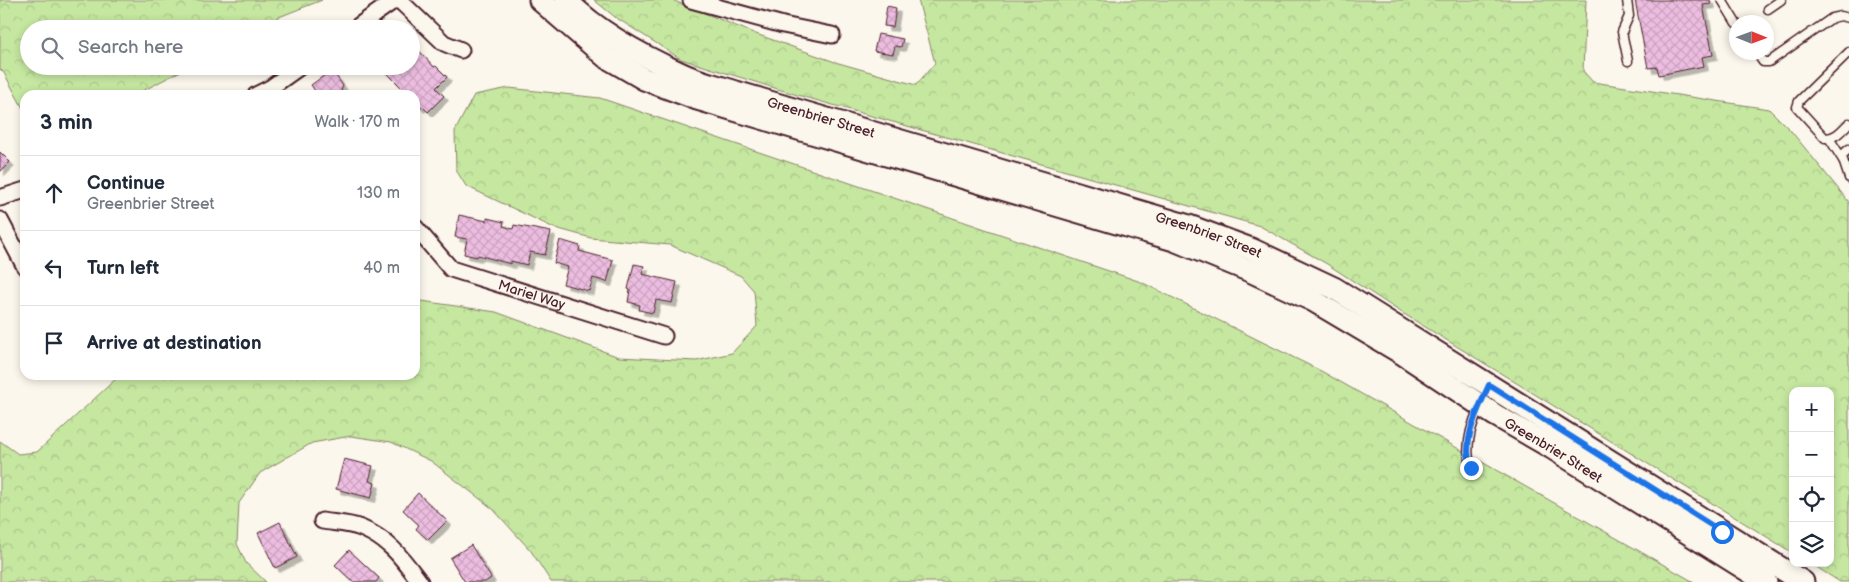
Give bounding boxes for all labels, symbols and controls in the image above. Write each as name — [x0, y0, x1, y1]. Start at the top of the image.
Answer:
north arrow — [1729, 15, 1774, 60]
search box — [20, 20, 420, 75]
icon: search — [38, 34, 66, 62]
text: Search here — [78, 36, 183, 59]
street label: Greenbrier Street — [765, 94, 877, 142]
text: 3 min — [40, 110, 93, 135]
text: Walk · 170 m — [314, 113, 400, 132]
text: Continue — [87, 172, 165, 195]
icon: ahead — [40, 179, 68, 207]
text: 130 m — [357, 184, 400, 203]
text: Greenbrier Street — [87, 195, 214, 214]
street label: Greenbrier Street — [1153, 209, 1265, 262]
icon: left — [40, 254, 68, 282]
text: Turn left — [87, 257, 159, 280]
text: 40 m — [363, 259, 400, 278]
street label: Mariel Way — [496, 276, 568, 314]
icon: arrive — [40, 329, 68, 357]
text: Arrive at destination — [87, 332, 262, 355]
map controls — [1789, 387, 1834, 567]
button: + — [1789, 387, 1834, 432]
street label: Greenbrier Street — [1501, 414, 1606, 487]
button: − — [1789, 432, 1834, 477]
route end — [1460, 457, 1483, 480]
button: locate — [1789, 477, 1834, 522]
route start — [1711, 521, 1734, 544]
button: layers — [1789, 522, 1834, 567]

